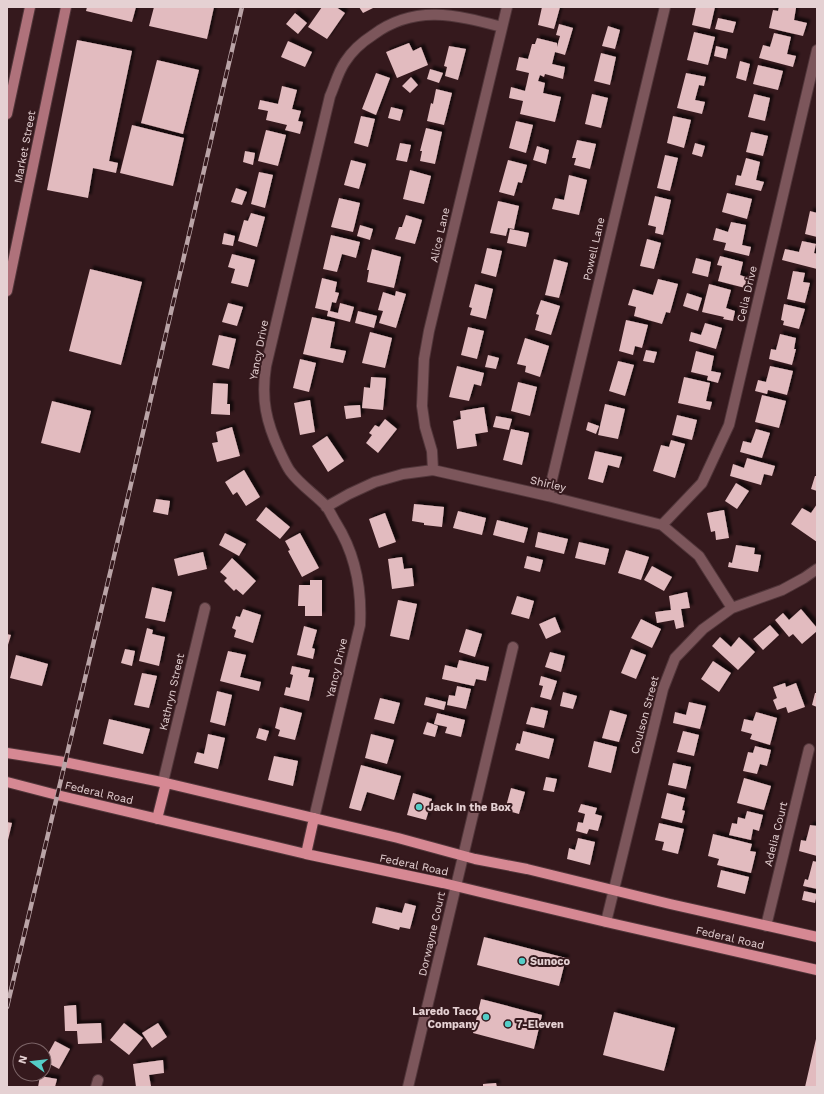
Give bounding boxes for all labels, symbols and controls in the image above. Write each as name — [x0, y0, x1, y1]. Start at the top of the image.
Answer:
street label: Market Street — [12, 109, 38, 184]
street label: Alice Lane — [427, 206, 453, 264]
street label: Powell Lane — [580, 216, 608, 282]
street label: Celia Drive — [734, 265, 760, 323]
street label: Yancy Drive — [247, 319, 271, 381]
street label: Shirley — [529, 474, 568, 494]
street label: Yancy Drive — [324, 637, 350, 699]
street label: Kathryn Street — [157, 652, 187, 732]
street label: Coulson Street — [628, 674, 662, 756]
street label: Federal Road — [64, 779, 134, 807]
street label: Adelia Court — [762, 800, 790, 868]
place label: Jack in the Box — [427, 801, 511, 814]
marker: Jack in the Box — [414, 802, 424, 812]
street label: Federal Road — [378, 851, 450, 879]
street label: Dorwayne Court — [416, 890, 448, 978]
street label: Federal Road — [695, 924, 765, 952]
place label: Sunoco — [530, 955, 571, 968]
marker: Sunoco — [517, 956, 527, 966]
place label: Laredo Taco Company — [412, 1005, 479, 1031]
marker: Laredo Taco Company — [481, 1012, 491, 1022]
place label: 7-Eleven — [516, 1018, 564, 1031]
marker: 7-Eleven — [503, 1019, 513, 1029]
north arrow — [12, 1042, 52, 1082]
text: N — [15, 1054, 30, 1065]

